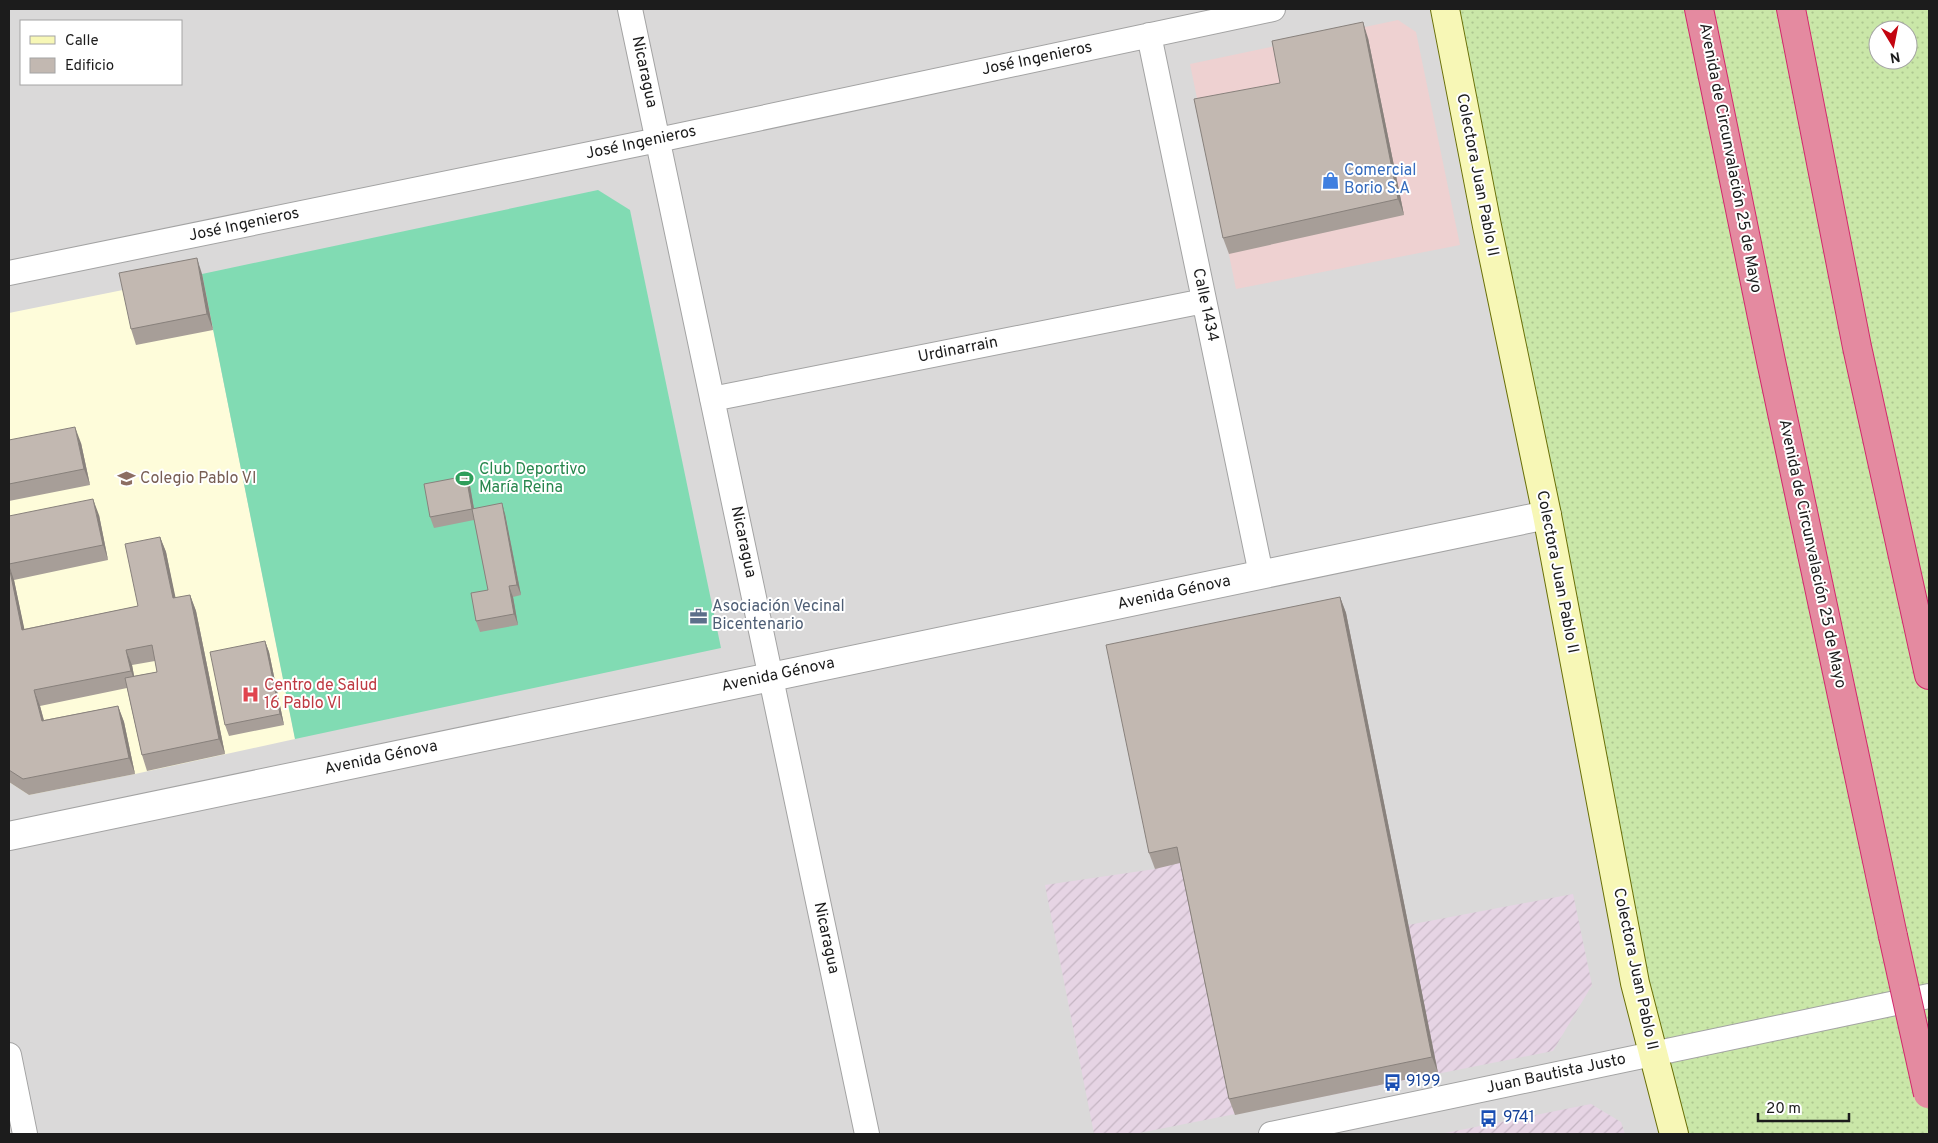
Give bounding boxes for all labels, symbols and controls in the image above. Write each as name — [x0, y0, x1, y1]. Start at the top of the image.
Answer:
legend — [20, 20, 182, 85]
north arrow — [1868, 20, 1918, 70]
street label: Avenida de Circunvalación 25 de Mayo — [1694, 21, 1766, 295]
text: Calle — [65, 32, 99, 51]
street label: Nicaragua — [627, 34, 661, 110]
street label: José Ingenieros — [980, 38, 1094, 80]
text: N — [1889, 47, 1901, 66]
text: Edificio — [65, 57, 114, 76]
street label: Colectora Juan Pablo II — [1451, 92, 1503, 258]
street label: José Ingenieros — [584, 122, 698, 164]
place label: Comercial Borio S.A — [1344, 161, 1416, 199]
shop icon: Comercial Borio S.A — [1320, 170, 1340, 190]
street label: José Ingenieros — [187, 204, 301, 246]
street label: Calle 1434 — [1187, 266, 1223, 344]
street label: Urdinarrain — [916, 332, 1000, 368]
street label: Avenida de Circunvalación 25 de Mayo — [1774, 418, 1850, 690]
place label: Club Deportivo María Reina — [479, 460, 586, 498]
school or university icon: Colegio Pablo VI — [116, 469, 136, 489]
place label: Colegio Pablo VI — [140, 469, 257, 489]
sports icon: Club Deportivo María Reina — [455, 469, 475, 489]
street label: Colectora Juan Pablo II — [1531, 489, 1583, 655]
street label: Nicaragua — [726, 504, 760, 580]
street label: Avenida Génova — [1116, 571, 1232, 615]
place label: Asociación Vecinal Bicentenario — [712, 597, 845, 635]
office icon: Asociación Vecinal Bicentenario — [688, 606, 708, 626]
street label: Avenida Génova — [720, 653, 836, 697]
place label: Centro de Salud 16 Pablo VI — [264, 676, 377, 714]
hospital icon: Centro de Salud 16 Pablo VI — [240, 685, 260, 705]
street label: Avenida Génova — [323, 736, 439, 780]
street label: Colectora Juan Pablo II — [1608, 886, 1662, 1052]
street label: Nicaragua — [809, 900, 843, 976]
street label: Juan Bautista Justo — [1484, 1049, 1628, 1099]
bus stop icon: 9199 — [1382, 1072, 1402, 1092]
place label: 9199 — [1406, 1072, 1441, 1092]
scale bar — [1758, 1090, 1849, 1122]
text: 20 m — [1766, 1100, 1801, 1119]
bus stop icon: 9741 — [1479, 1108, 1499, 1128]
place label: 9741 — [1503, 1108, 1535, 1128]

